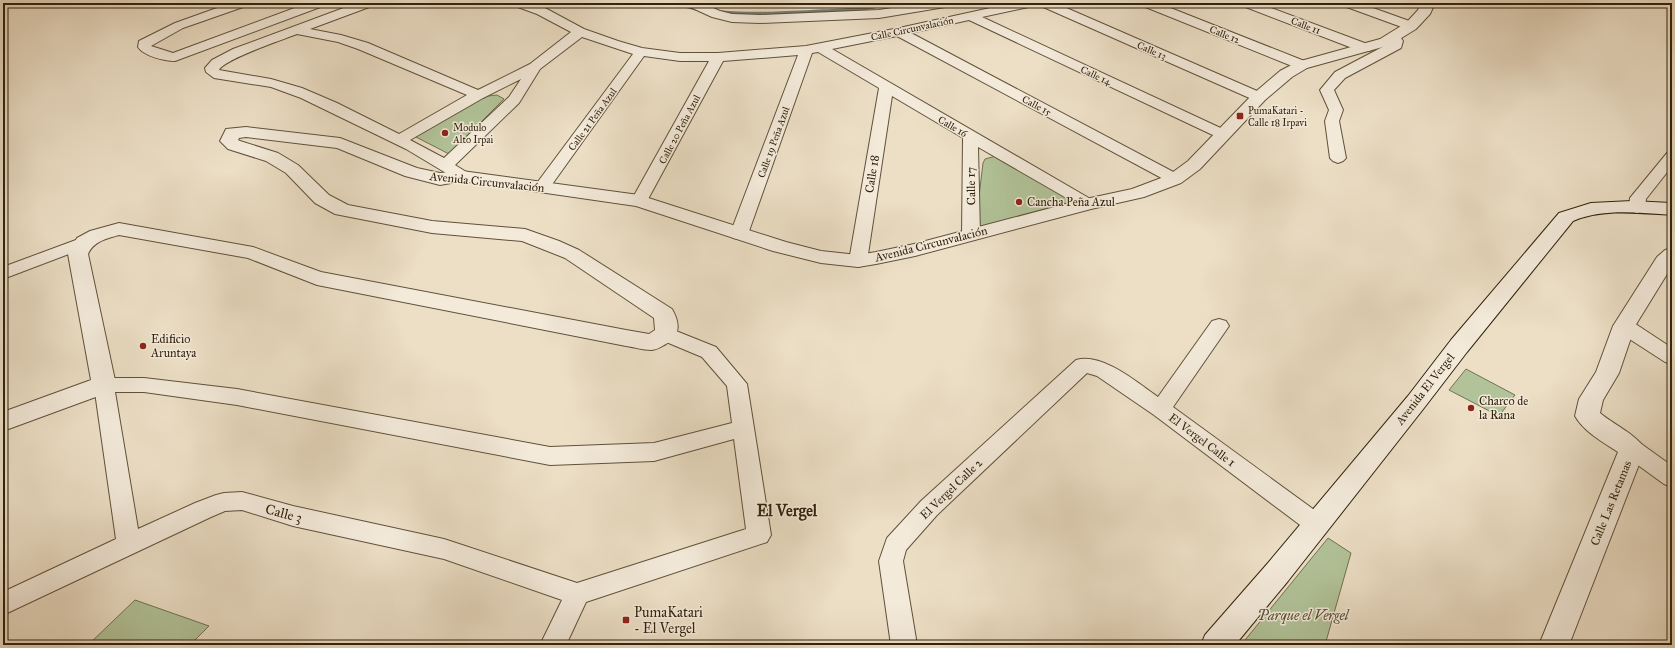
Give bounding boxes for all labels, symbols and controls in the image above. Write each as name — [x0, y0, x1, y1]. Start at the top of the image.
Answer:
street label: Calle Circunvalación — [870, 14, 955, 44]
street label: Calle 11 — [1289, 15, 1322, 37]
street label: Calle 12 — [1208, 23, 1242, 46]
street label: Calle 13 — [1135, 39, 1168, 63]
street label: Calle 14 — [1078, 64, 1113, 88]
street label: Calle 21 Peña Azul — [566, 86, 620, 153]
street label: Calle 20 Peña Azul — [657, 93, 703, 166]
street label: Calle 15 — [1020, 93, 1053, 119]
street label: Calle 19 Peña Azul — [755, 105, 792, 180]
place label: PumaKatari - Calle 18 Irpavi — [1248, 105, 1307, 129]
marker: PumaKatari - Calle 18 Irpavi — [1235, 111, 1245, 121]
street label: Calle 16 — [936, 114, 970, 140]
place label: Modulo Alto Irpai — [452, 122, 493, 146]
marker: Modulo Alto Irpai — [440, 128, 450, 138]
street label: Calle 18 — [862, 154, 882, 194]
street label: Calle 17 — [964, 167, 978, 205]
street label: Avenida Circunvalación — [428, 169, 546, 195]
place label: Cancha Peña Azul — [1027, 195, 1116, 209]
marker: Cancha Peña Azul — [1014, 197, 1024, 207]
street label: Avenida Circunvalación — [872, 223, 989, 265]
place label: Edificio Aruntaya — [150, 332, 197, 360]
marker: Edificio Aruntaya — [138, 341, 148, 351]
street label: Avenida El Vergel — [1392, 350, 1459, 429]
place label: Charco de la Rana — [1479, 394, 1528, 422]
marker: Charco de la Rana — [1466, 403, 1476, 413]
street label: El Vergel Calle 1 — [1165, 410, 1238, 471]
street label: El Vergel Calle 2 — [917, 456, 986, 523]
street label: Calle Las Retamas — [1588, 458, 1634, 548]
street label: Calle 3 — [264, 500, 304, 527]
district label: El Vergel — [757, 501, 818, 521]
place label: PumaKatari - El Vergel — [634, 604, 703, 637]
park label: Parque el Vergel — [1258, 607, 1350, 624]
marker: PumaKatari - El Vergel — [621, 615, 631, 625]

